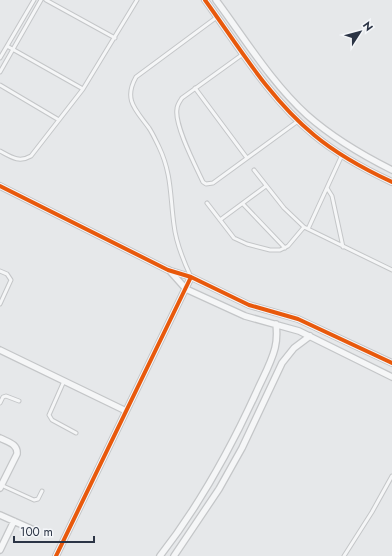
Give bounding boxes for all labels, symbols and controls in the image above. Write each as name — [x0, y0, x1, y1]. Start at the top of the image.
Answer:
north arrow — [340, 12, 380, 52]
text: N — [359, 18, 377, 34]
scale bar — [14, 518, 94, 544]
text: 100 m — [20, 523, 53, 541]

